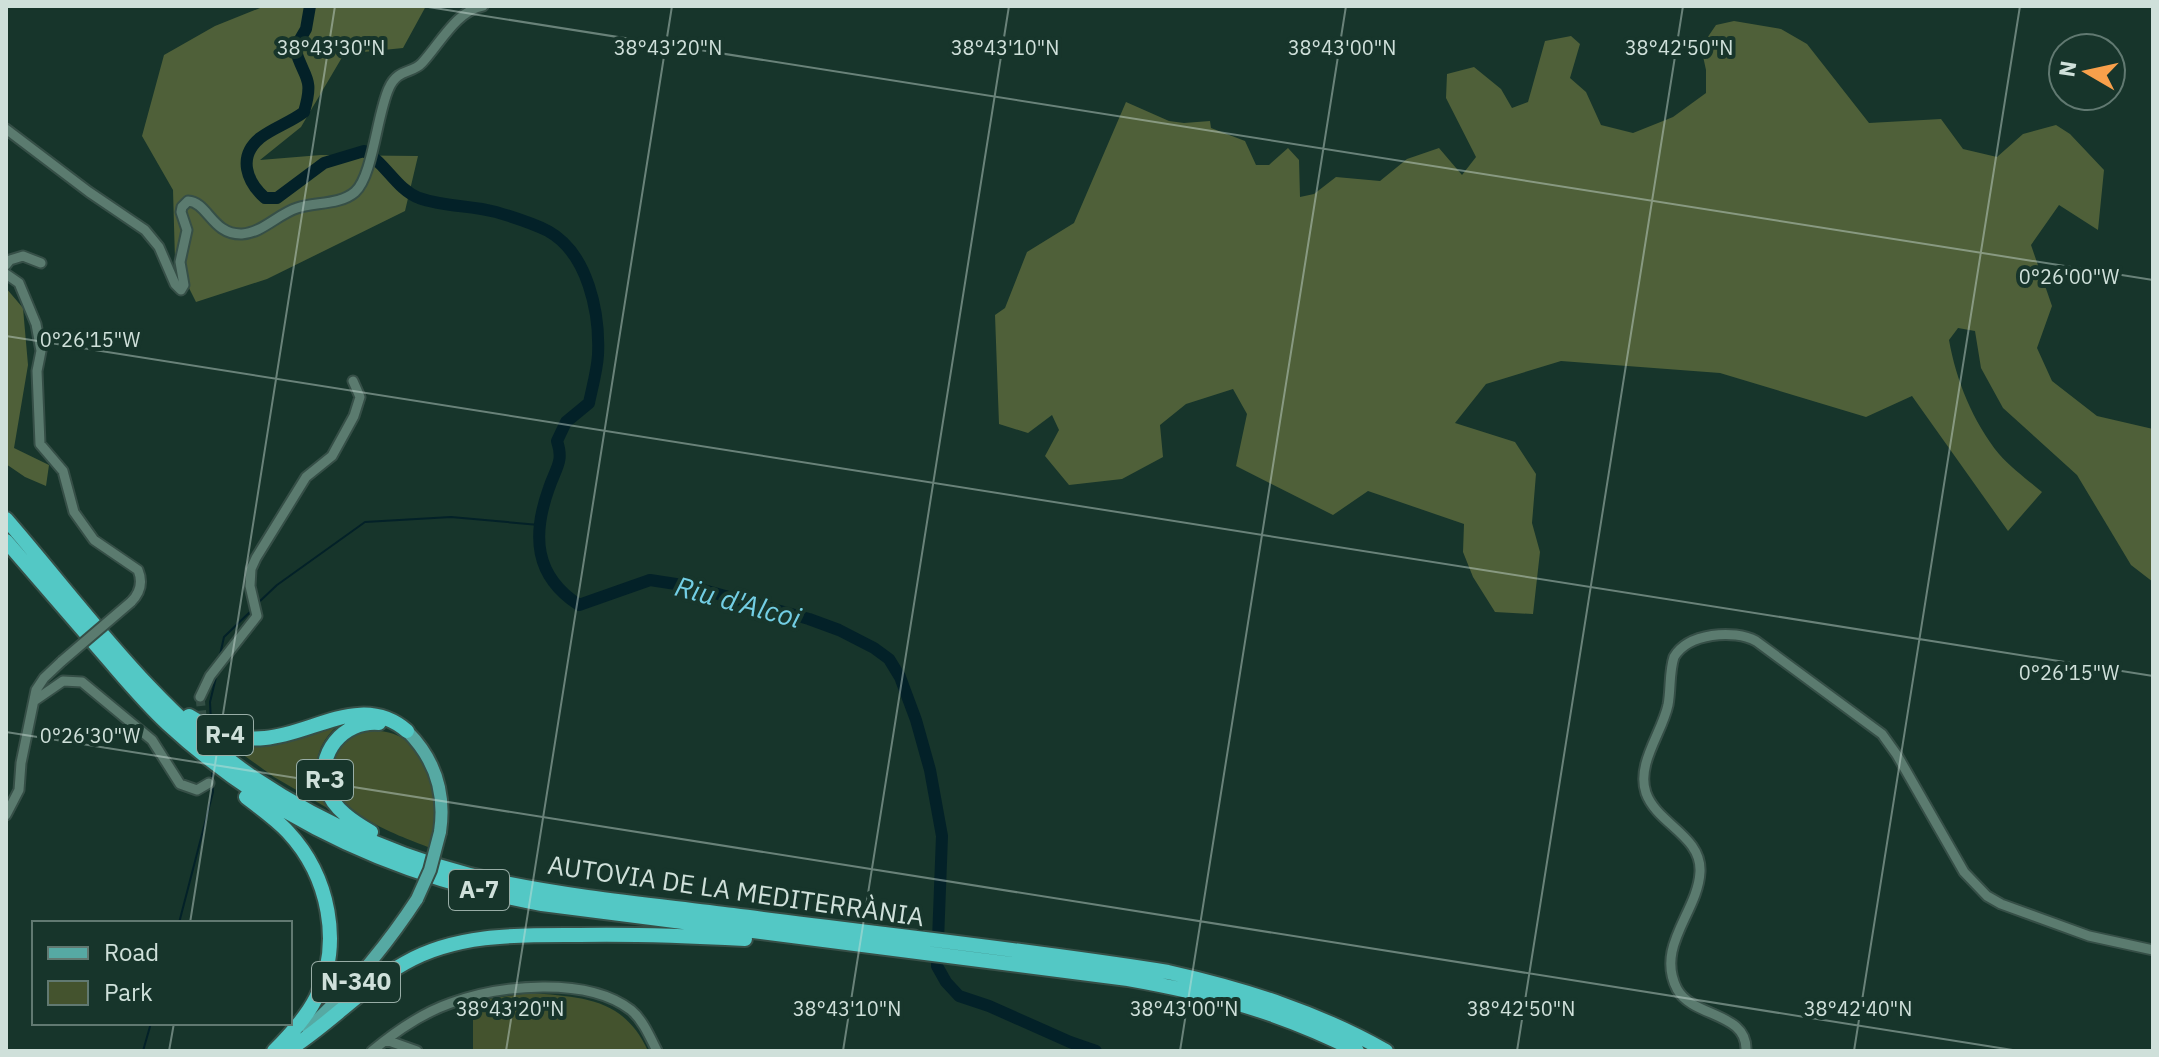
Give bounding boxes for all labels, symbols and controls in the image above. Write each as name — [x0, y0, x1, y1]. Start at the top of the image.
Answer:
north arrow — [2047, 32, 2127, 112]
text: 38°43'30"N — [277, 34, 385, 61]
text: 38°43'20"N — [614, 34, 722, 61]
text: 38°43'10"N — [951, 34, 1059, 61]
text: 38°43'00"N — [1288, 34, 1396, 61]
text: 38°42'50"N — [1625, 34, 1733, 61]
text: N — [2051, 59, 2082, 79]
text: 0°26'00"W — [2019, 263, 2120, 290]
text: 0°26'15"W — [40, 326, 141, 353]
water label: Riu d'Alcoi — [671, 567, 806, 636]
text: 0°26'15"W — [2019, 659, 2120, 686]
road number: R-4 — [197, 715, 253, 755]
text: 0°26'30"W — [40, 722, 141, 749]
road number: R-3 — [297, 760, 353, 800]
street label: AUTOVIA DE LA MEDITERRÀNIA — [546, 847, 927, 933]
road number: A-7 — [449, 870, 509, 910]
legend — [32, 921, 292, 1025]
text: Road — [104, 936, 159, 968]
road number: N-340 — [312, 962, 400, 1002]
text: Park — [104, 976, 153, 1008]
text: 38°43'20"N — [456, 995, 564, 1022]
text: 38°43'10"N — [793, 995, 901, 1022]
text: 38°43'00"N — [1130, 995, 1238, 1022]
text: 38°42'50"N — [1467, 995, 1575, 1022]
text: 38°42'40"N — [1804, 995, 1912, 1022]

